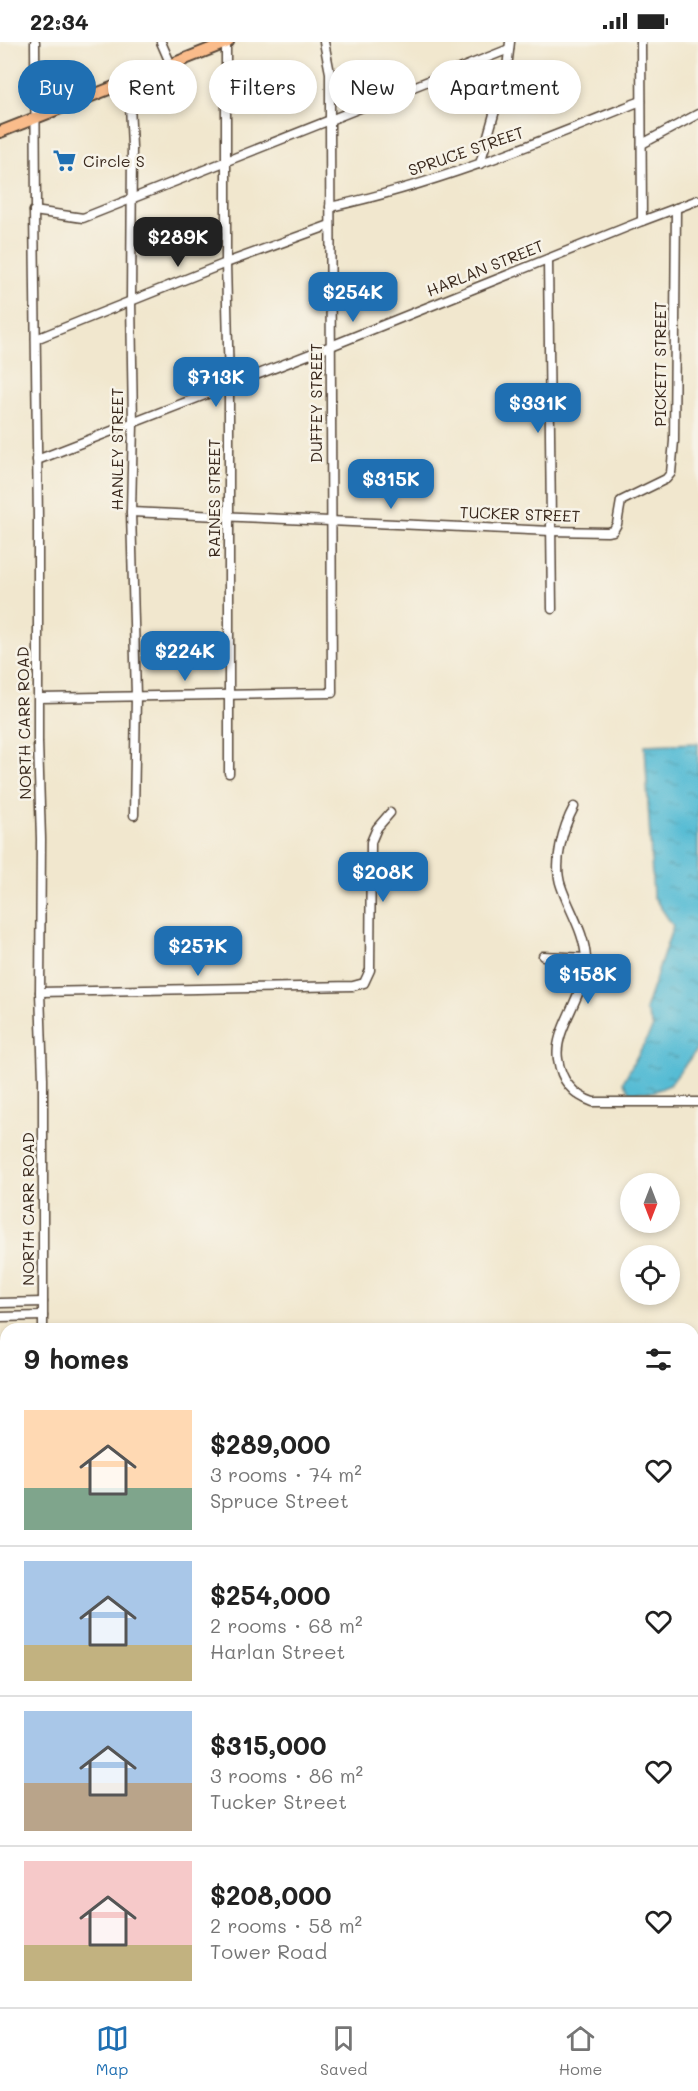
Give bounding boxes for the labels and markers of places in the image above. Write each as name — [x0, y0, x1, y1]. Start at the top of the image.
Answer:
supermarket icon: Circle S — [52, 148, 78, 174]
place label: Circle S — [83, 150, 145, 171]
pin: $289K — [136, 217, 220, 268]
pin: $254K — [311, 272, 395, 323]
pin: $713K — [174, 357, 258, 408]
pin: $331K — [496, 383, 580, 434]
pin: $315K — [349, 459, 433, 510]
pin: $224K — [143, 631, 227, 682]
pin: $208K — [341, 852, 425, 903]
pin: $257K — [156, 926, 240, 977]
pin: $158K — [546, 954, 630, 1005]

